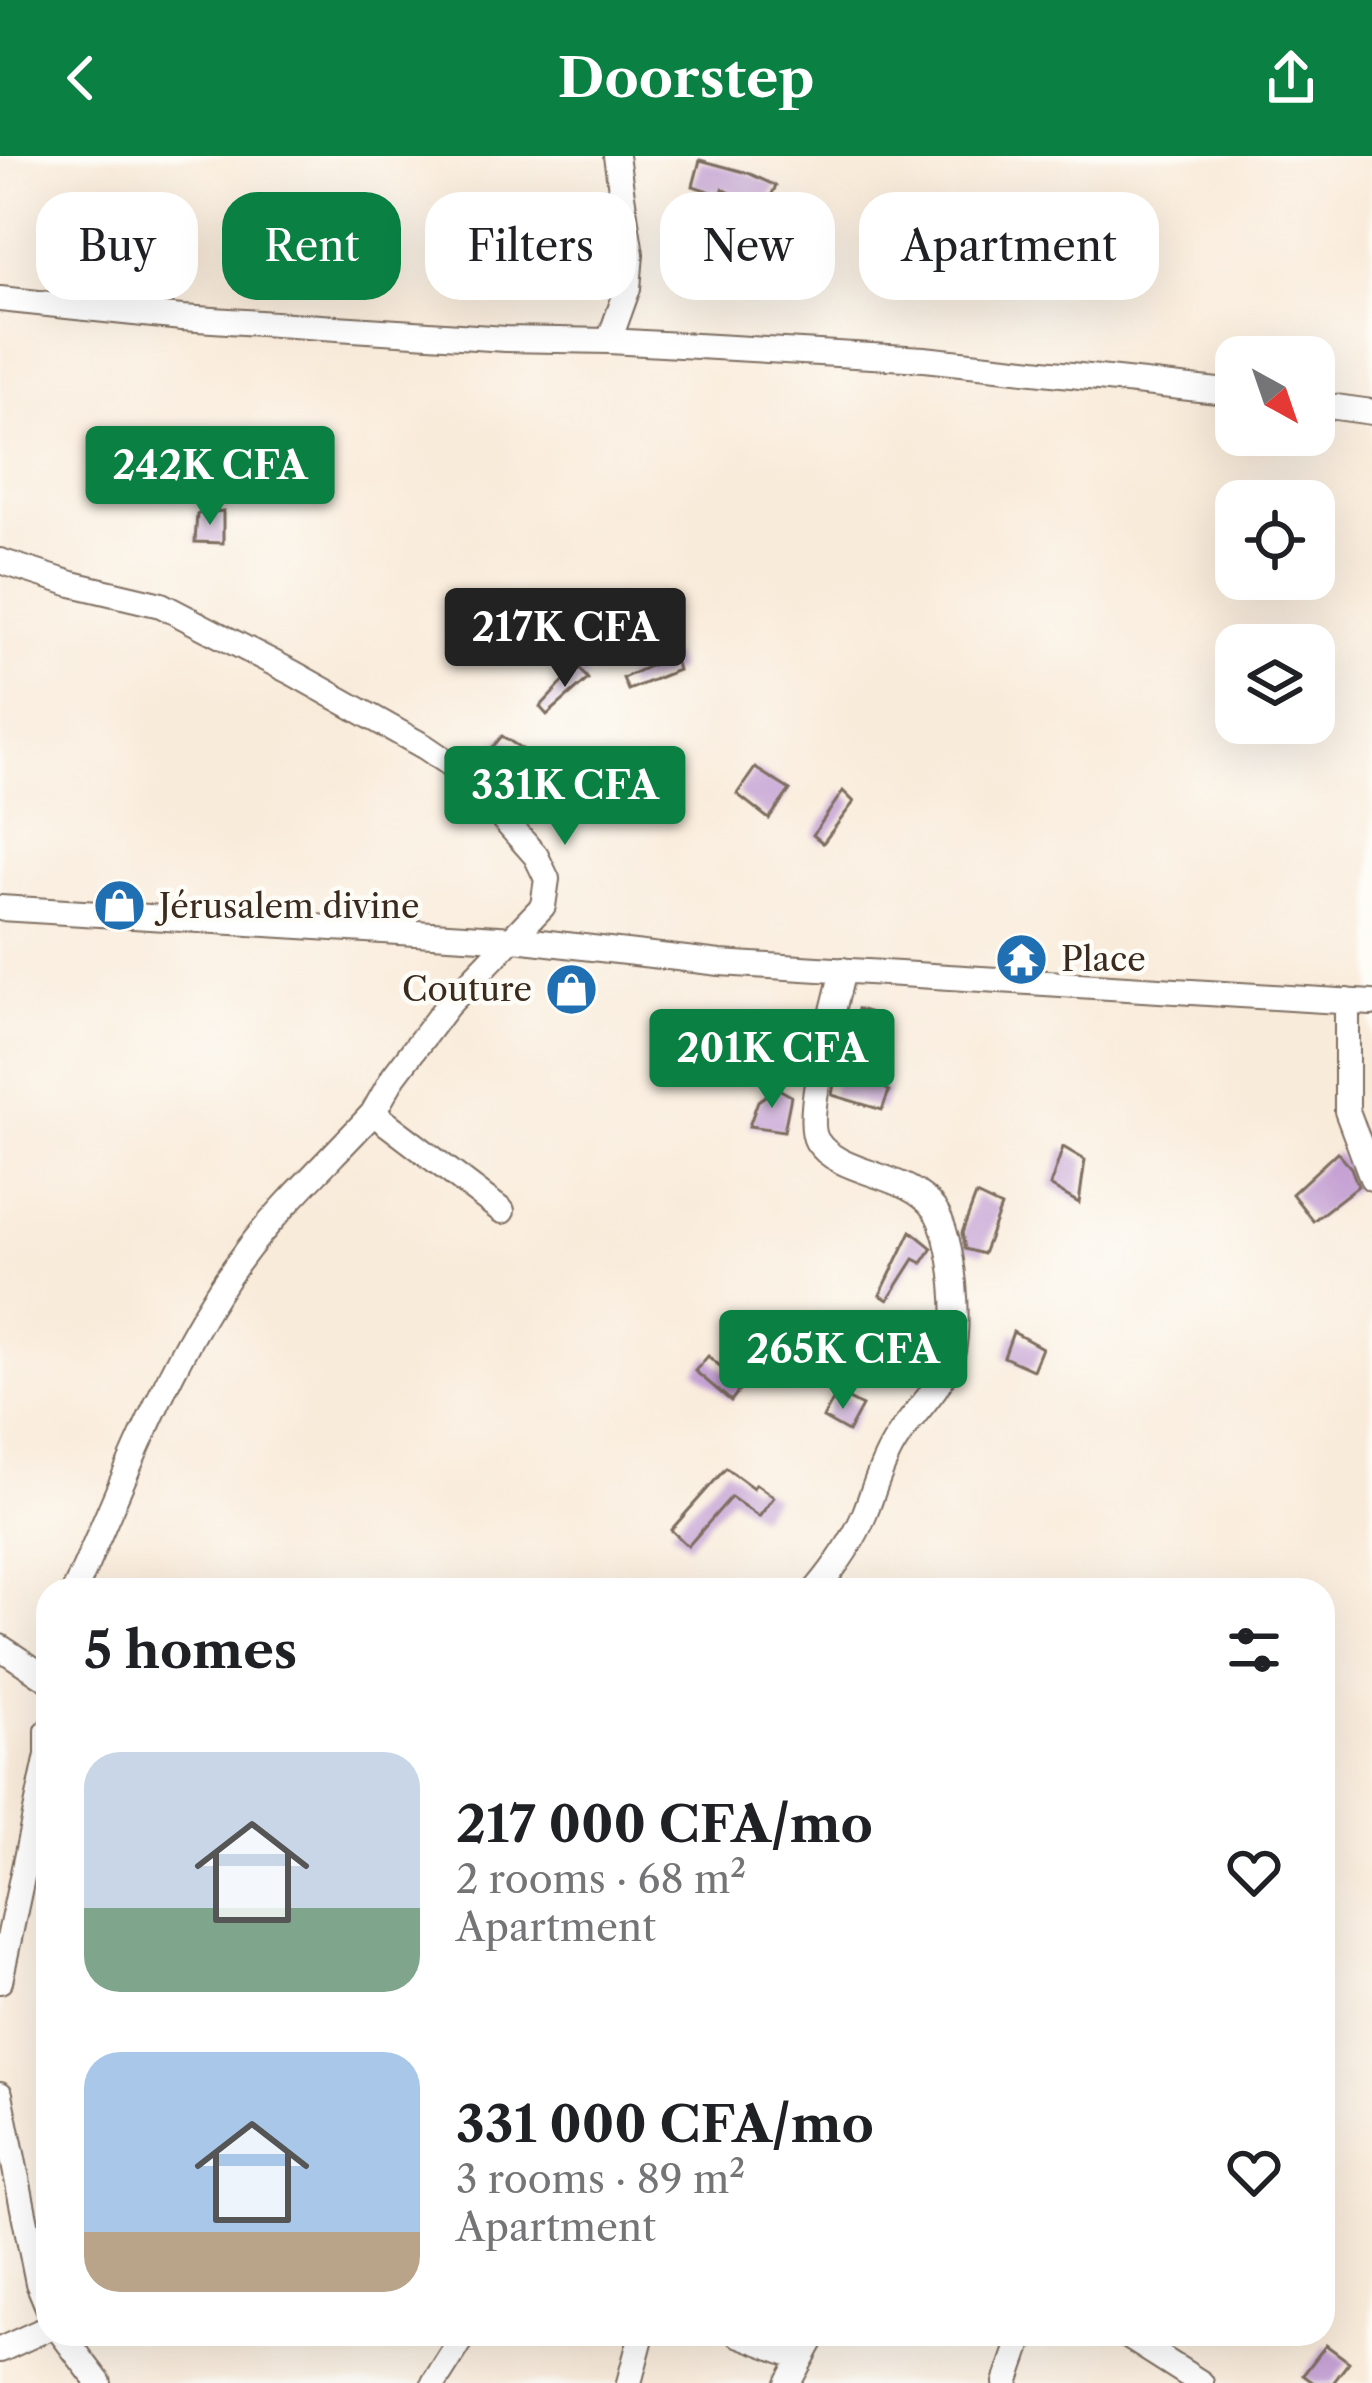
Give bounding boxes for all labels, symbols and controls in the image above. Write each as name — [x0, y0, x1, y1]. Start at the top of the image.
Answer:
icon: back — [48, 45, 114, 111]
text: Doorstep — [558, 45, 814, 111]
icon: share — [1258, 45, 1324, 111]
chip: Buy — [36, 192, 198, 300]
chip: Rent — [222, 192, 401, 300]
chip: Filters — [425, 192, 636, 300]
chip: New — [660, 192, 835, 300]
chip: Apartment — [859, 192, 1159, 300]
north arrow — [1215, 336, 1335, 456]
map controls — [1215, 336, 1335, 744]
pin: 242K CFA — [86, 426, 334, 528]
text: 242K CFA — [113, 441, 307, 489]
button: locate — [1215, 480, 1335, 600]
pin: 217K CFA — [441, 588, 689, 690]
text: 217K CFA — [472, 603, 658, 651]
button: layers — [1215, 624, 1335, 744]
pin: 331K CFA — [441, 746, 689, 848]
text: 331K CFA — [471, 761, 659, 809]
shop icon: Jérusalem divine — [92, 878, 148, 934]
place label: Jérusalem divine — [154, 886, 419, 927]
temple icon: Place — [994, 931, 1050, 987]
place label: Place — [1061, 939, 1146, 980]
shop icon: Couture — [543, 961, 599, 1017]
place label: Couture — [402, 969, 532, 1010]
pin: 201K CFA — [648, 1009, 896, 1111]
text: 201K CFA — [676, 1024, 868, 1072]
pin: 265K CFA — [719, 1310, 967, 1412]
text: 265K CFA — [746, 1325, 940, 1373]
icon: filters — [1221, 1617, 1287, 1683]
text: 5 homes — [84, 1619, 297, 1681]
text: 217 000 CFA/mo — [456, 1793, 873, 1855]
icon: home — [180, 1800, 324, 1944]
icon: heart — [1221, 1839, 1287, 1905]
text: 2 rooms · 68 m² — [456, 1855, 746, 1903]
text: Apartment — [456, 1903, 656, 1951]
text: 331 000 CFA/mo — [456, 2093, 874, 2155]
icon: home — [180, 2100, 324, 2244]
icon: heart — [1221, 2139, 1287, 2205]
text: 3 rooms · 89 m² — [456, 2155, 745, 2203]
text: Apartment — [456, 2203, 656, 2251]

